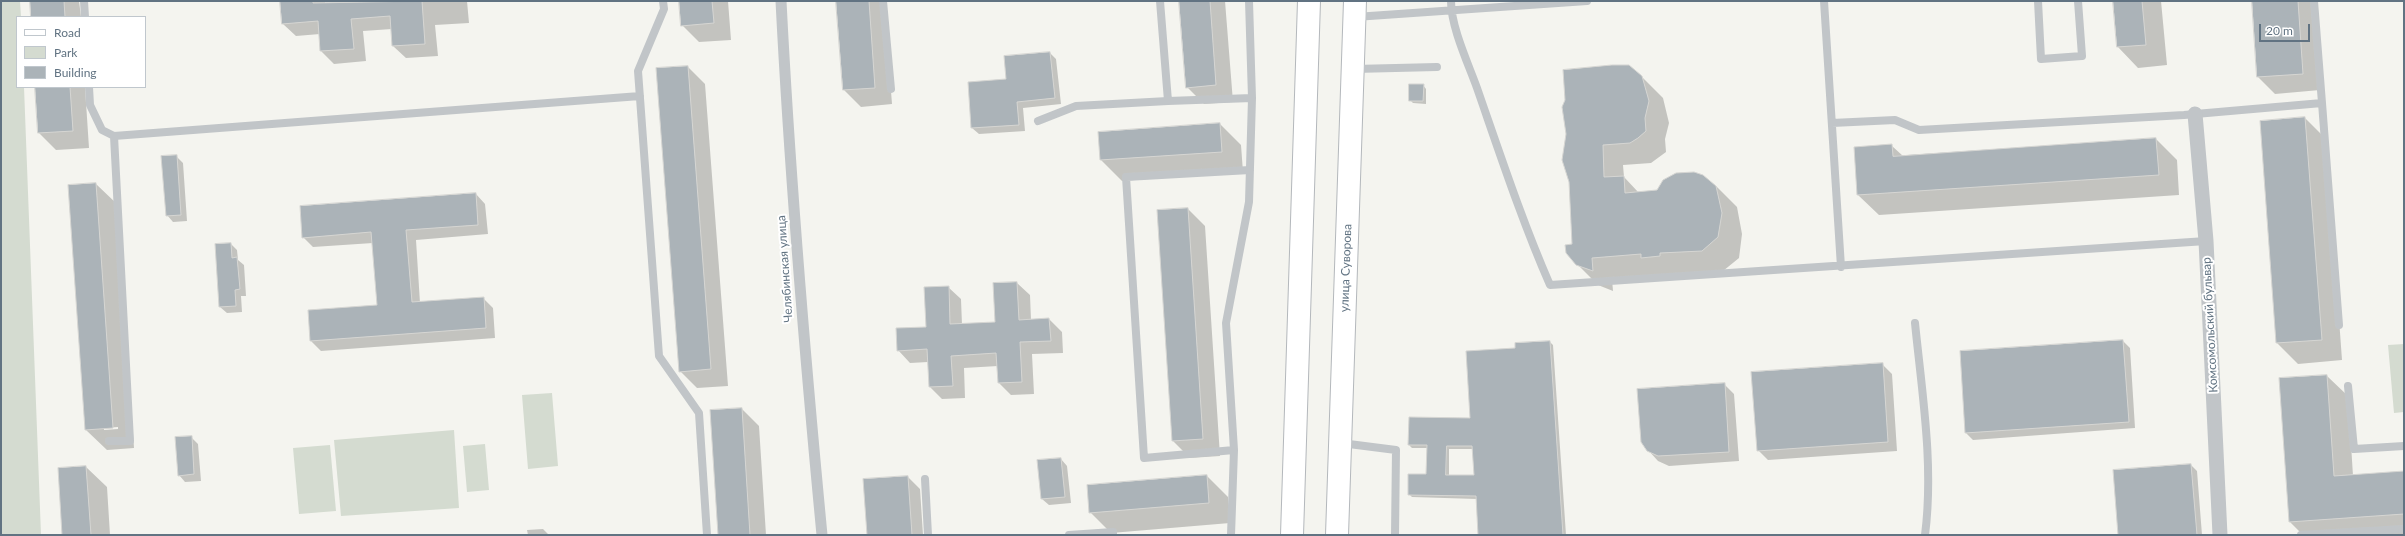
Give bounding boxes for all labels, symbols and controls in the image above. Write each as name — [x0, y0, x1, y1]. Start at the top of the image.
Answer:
legend — [16, 16, 146, 88]
scale bar — [2261, 16, 2312, 42]
text: 20 m — [2266, 23, 2293, 38]
text: Road — [54, 25, 81, 40]
text: Park — [54, 45, 77, 60]
text: Building — [54, 65, 97, 80]
street label: Челябинская улица — [774, 215, 796, 323]
street label: улица Суворова — [1337, 224, 1355, 312]
street label: Комсомольский бульвар — [2199, 257, 2221, 393]

